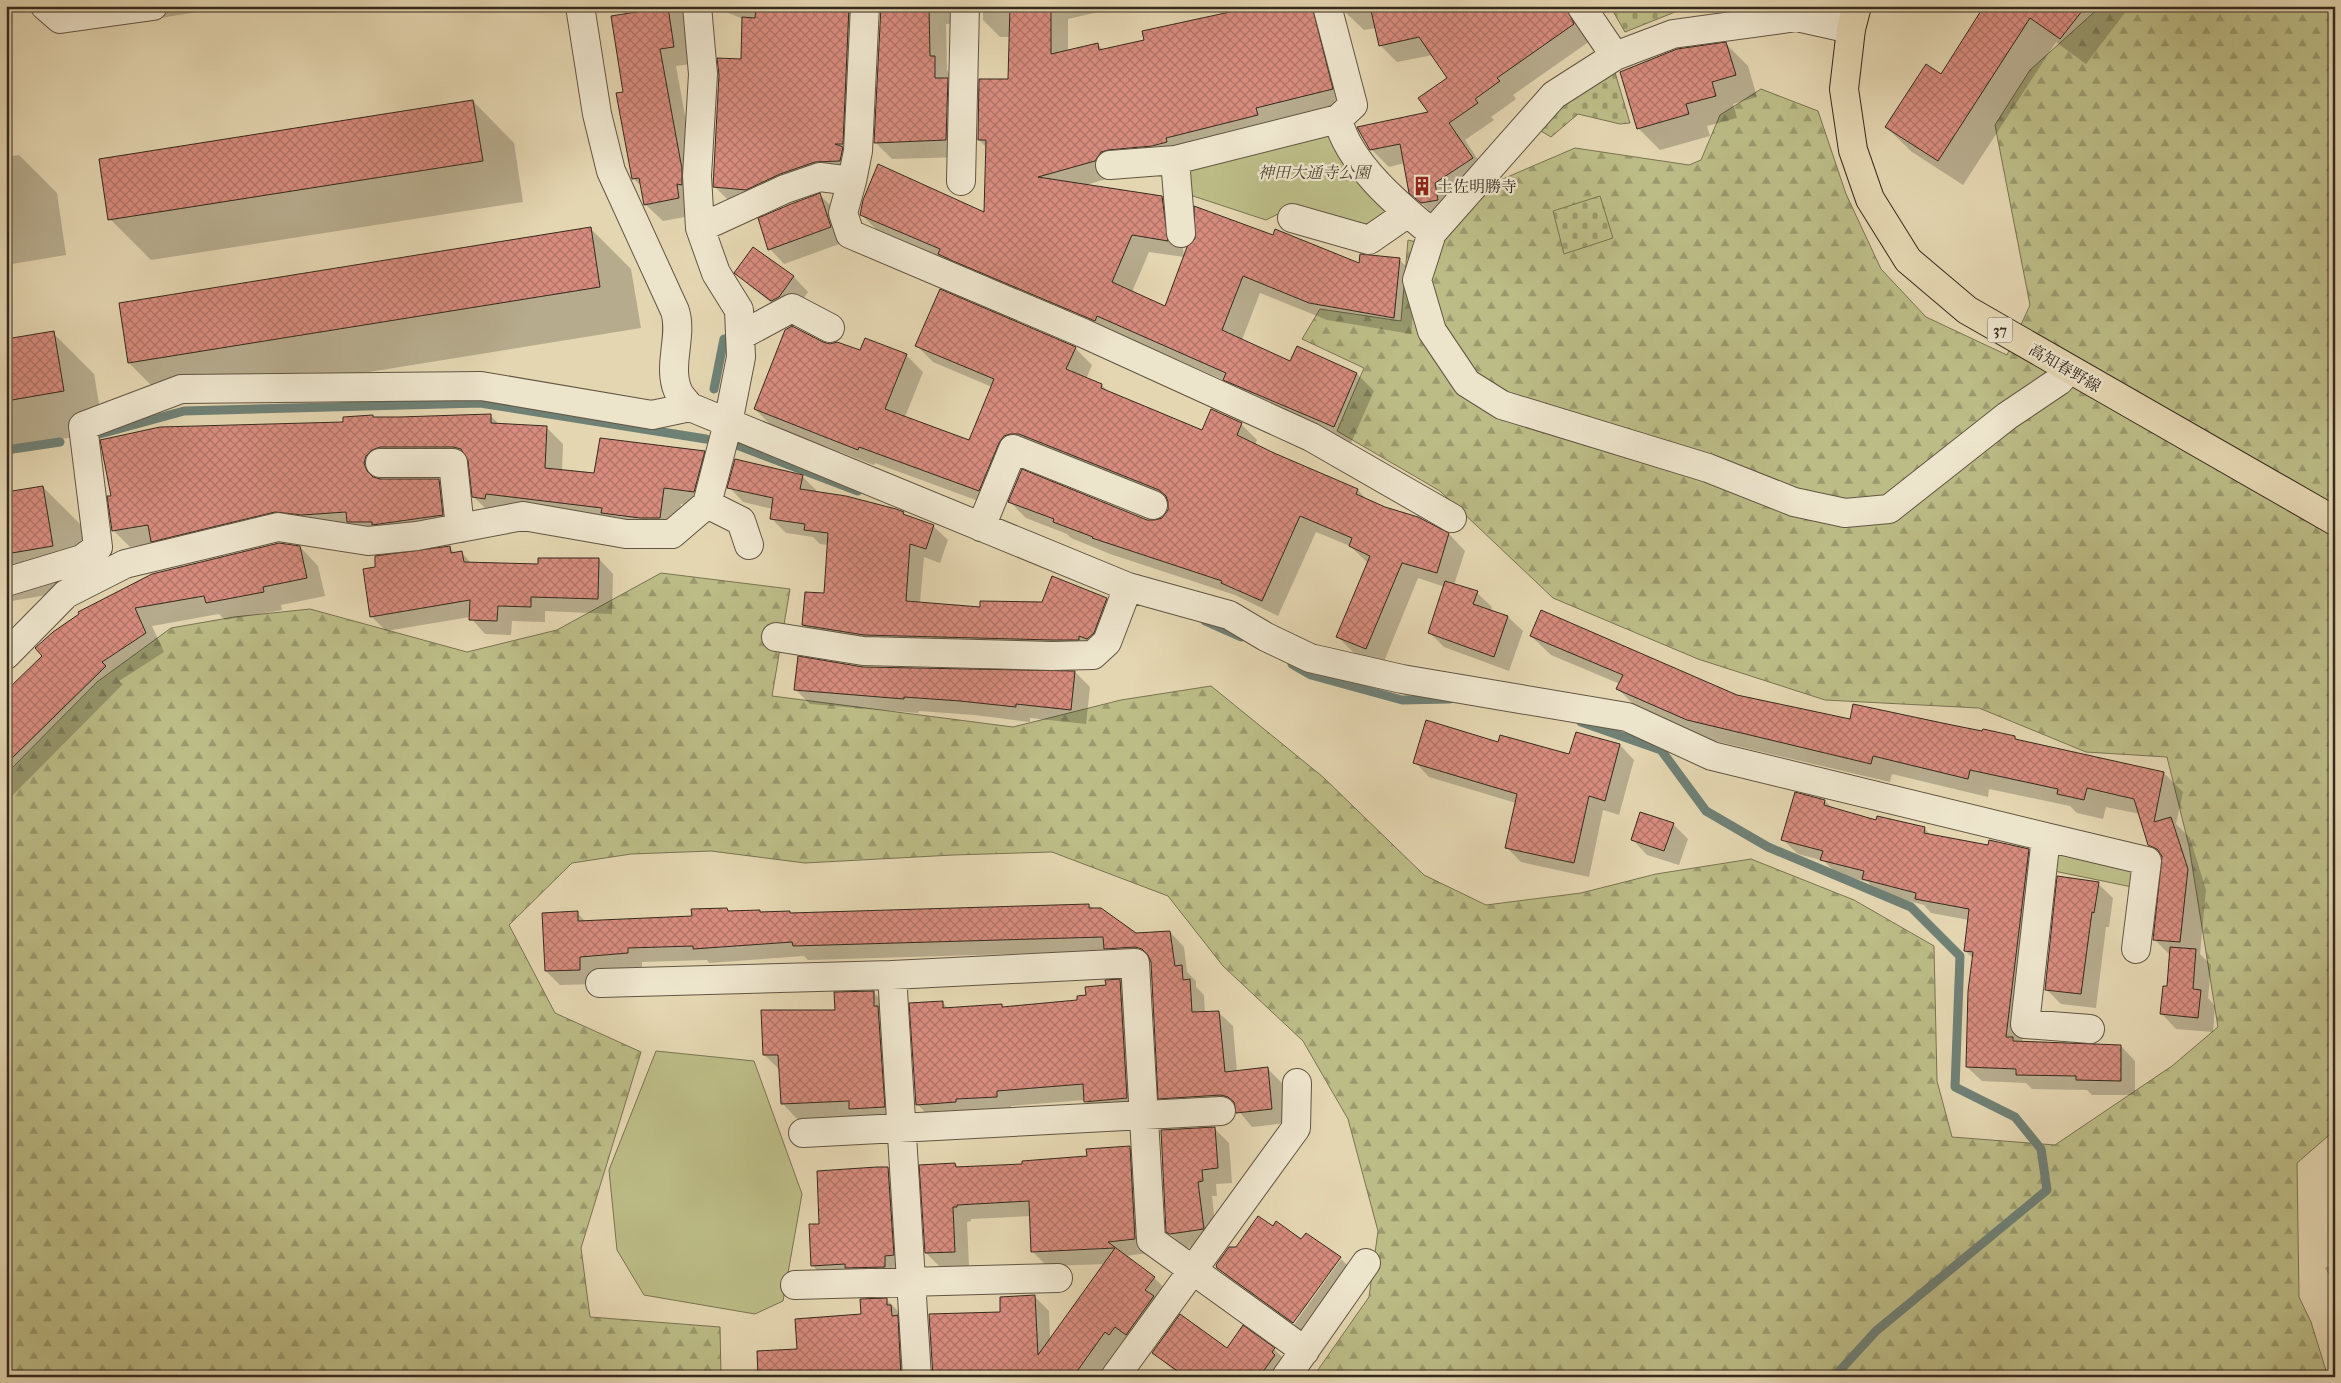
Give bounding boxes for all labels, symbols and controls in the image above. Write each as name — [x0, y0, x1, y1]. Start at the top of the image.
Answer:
park label: 神田大通寺公園 — [1258, 163, 1373, 182]
building icon: 土佐明勝寺 — [1411, 175, 1433, 197]
place label: 土佐明勝寺 — [1437, 177, 1517, 196]
road number: 37 — [1988, 318, 2012, 342]
street label: 高知春野線 — [2026, 340, 2104, 396]

